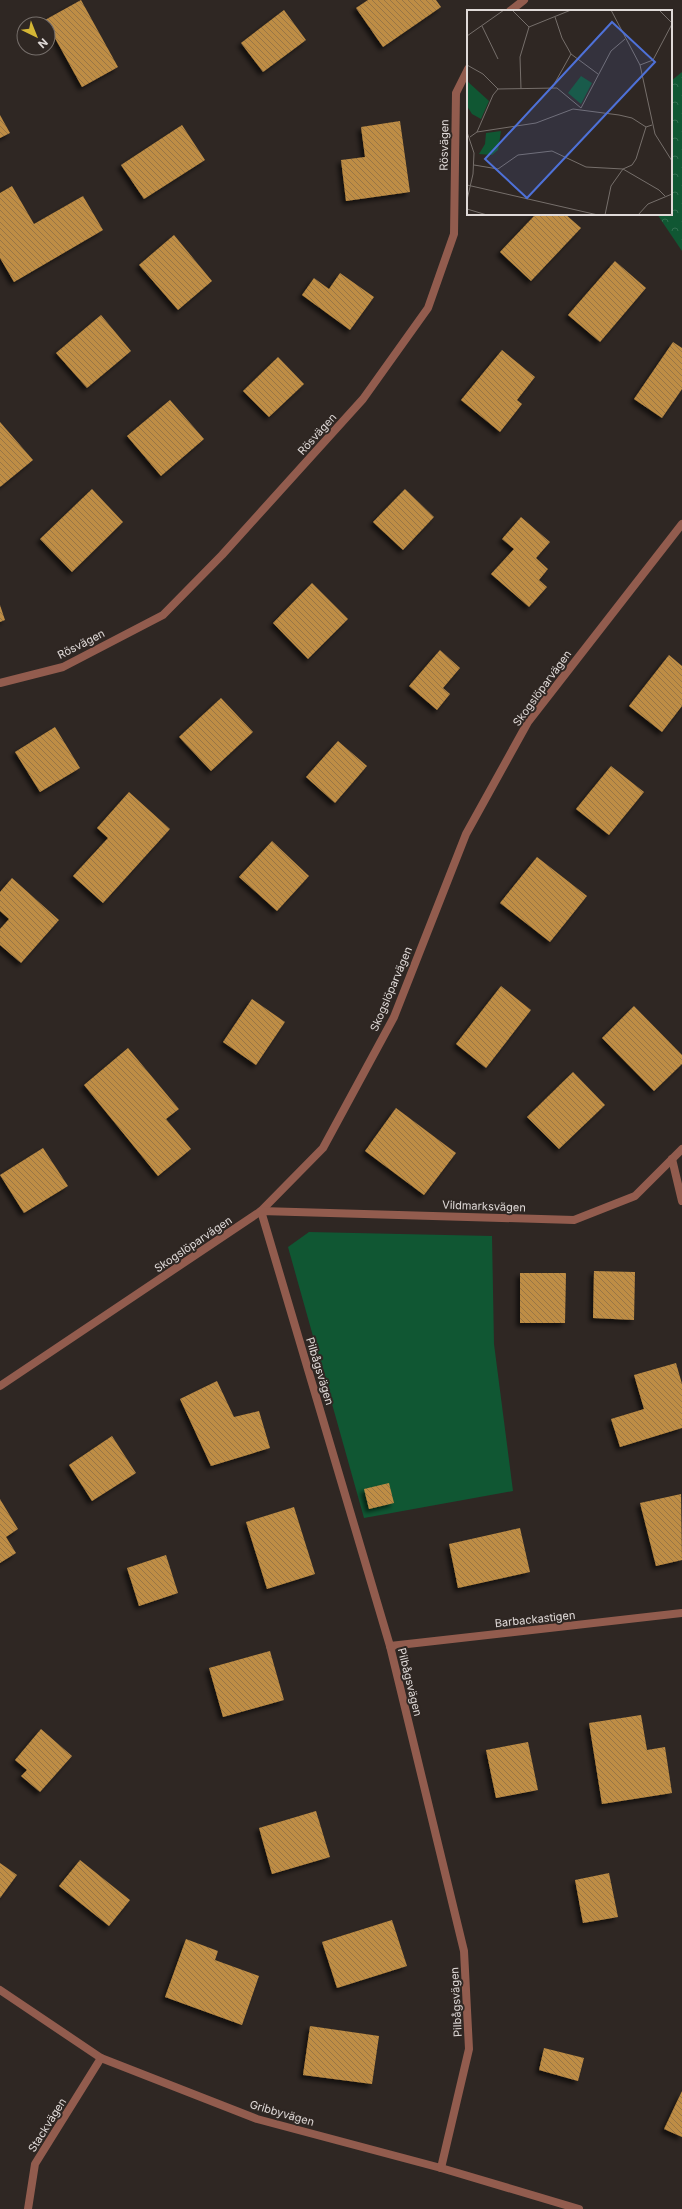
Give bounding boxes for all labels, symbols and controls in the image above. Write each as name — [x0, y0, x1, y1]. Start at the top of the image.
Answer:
inset map — [467, 10, 672, 215]
north arrow — [16, 16, 56, 56]
text: N — [35, 35, 51, 51]
street label: Rösvägen — [437, 119, 451, 171]
street label: Rösvägen — [295, 410, 339, 458]
street label: Rösvägen — [55, 626, 107, 662]
street label: Skogslöparvägen — [510, 647, 574, 729]
street label: Skogslöparvägen — [367, 945, 415, 1033]
street label: Vildmarksvägen — [442, 1198, 526, 1214]
street label: Skogslöparvägen — [152, 1213, 234, 1275]
street label: Pilbågsvägen — [303, 1336, 337, 1406]
street label: Barbackastigen — [494, 1608, 576, 1630]
street label: Pilbågsvägen — [395, 1646, 425, 1718]
street label: Pilbågsvägen — [447, 1967, 465, 2037]
street label: Stackvägen — [25, 2095, 69, 2155]
street label: Gribbyvägen — [248, 2097, 316, 2129]

